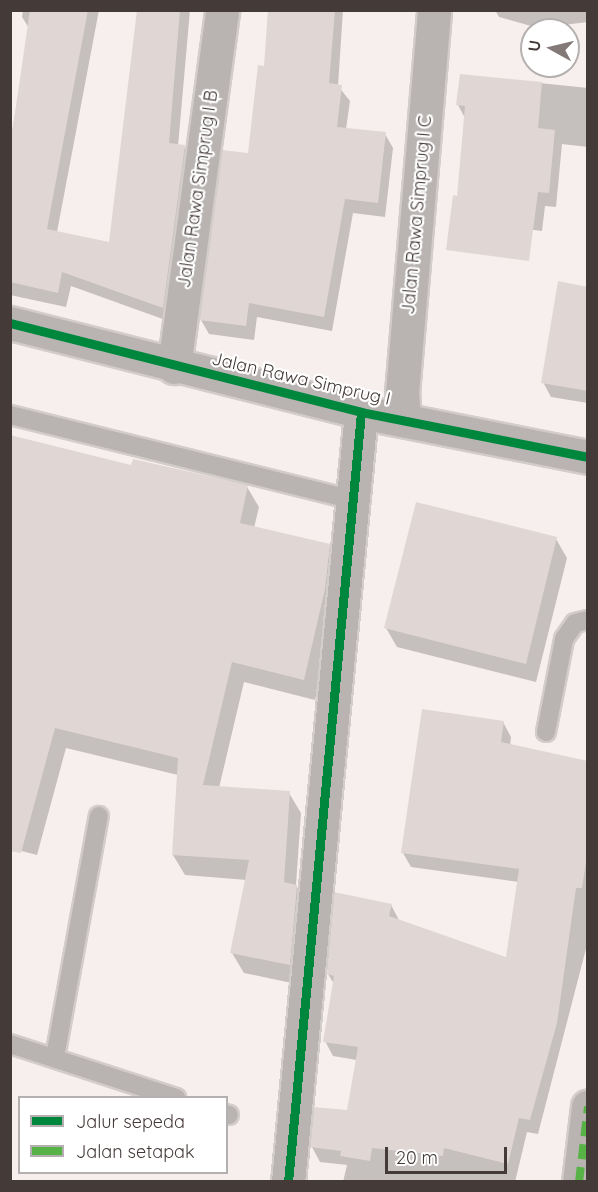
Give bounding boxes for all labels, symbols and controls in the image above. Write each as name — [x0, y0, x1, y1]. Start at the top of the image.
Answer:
north arrow — [520, 18, 580, 78]
text: U — [523, 39, 545, 53]
street label: Jalan Rawa Simprug I B — [173, 89, 223, 289]
street label: Jalan Rawa Simprug I C — [398, 115, 436, 315]
street label: Jalan Rawa Simprug I — [209, 348, 393, 410]
legend — [18, 1096, 228, 1174]
text: Jalur sepeda — [76, 1110, 185, 1133]
scale bar — [388, 1135, 510, 1173]
text: Jalan setapak — [76, 1140, 195, 1163]
text: 20 m — [396, 1146, 438, 1169]

